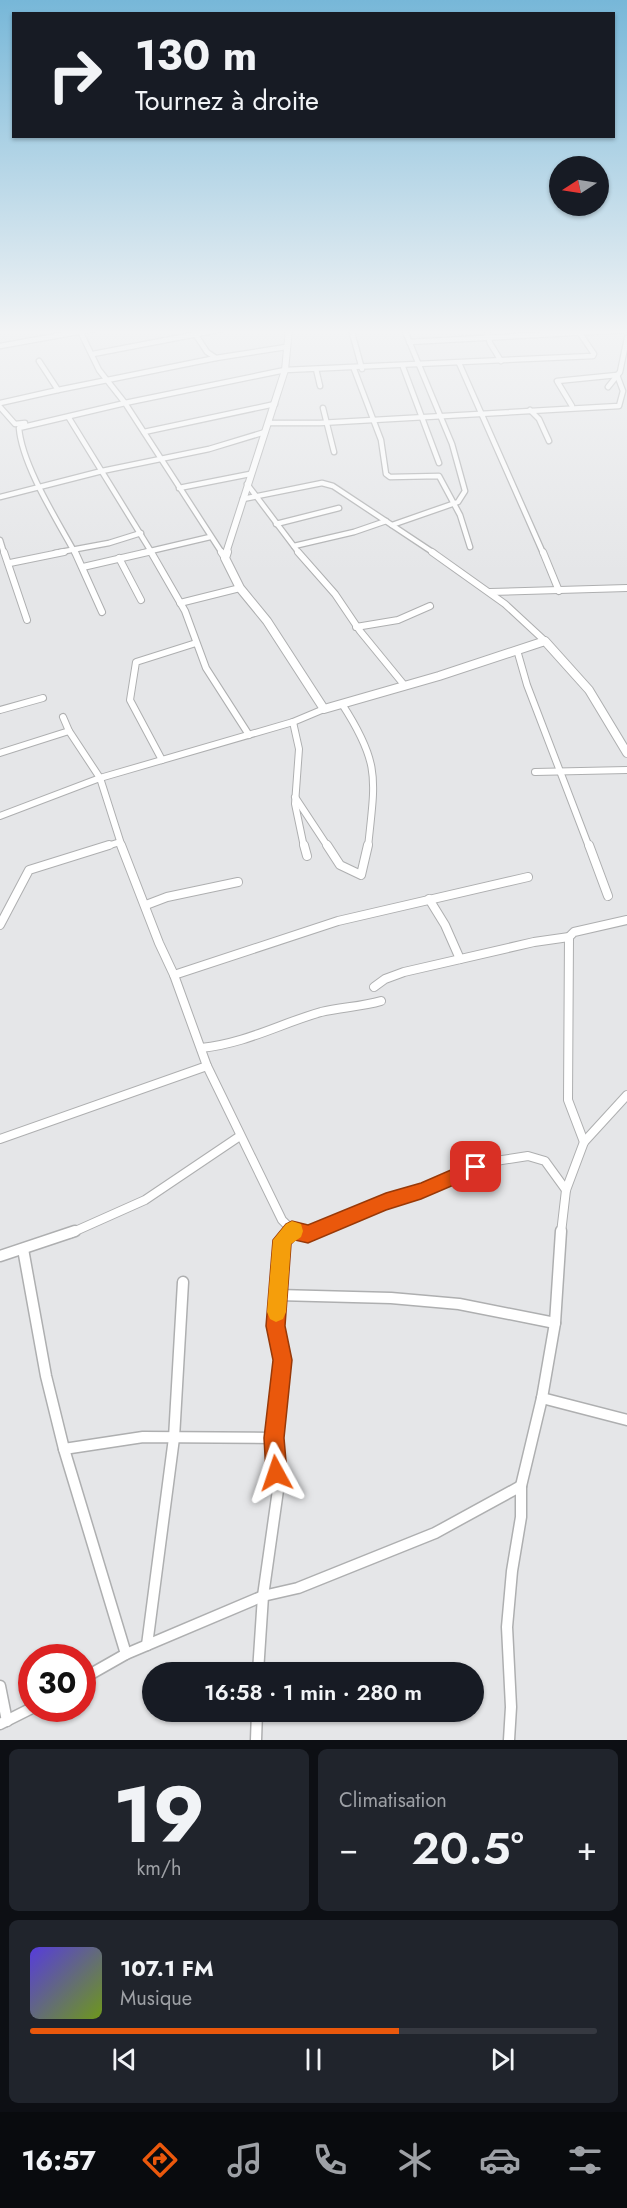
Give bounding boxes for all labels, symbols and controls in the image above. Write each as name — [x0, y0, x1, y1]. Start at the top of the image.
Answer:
text: 130 m — [135, 25, 257, 86]
icon: right — [36, 36, 114, 114]
text: Tournez à droite — [135, 81, 319, 120]
north arrow — [549, 156, 609, 216]
map controls — [549, 156, 609, 216]
pin — [450, 1141, 501, 1192]
icon: arrive — [459, 1150, 492, 1183]
position arrow — [244, 1441, 308, 1505]
speed limit sign: 30 — [18, 1644, 96, 1722]
text: 16:58 · 1 min · 280 m — [204, 1676, 422, 1708]
text: 19 — [113, 1759, 205, 1871]
text: Climatisation — [339, 1786, 447, 1815]
text: 20.5° — [411, 1816, 524, 1881]
text: − — [339, 1825, 358, 1872]
text: + — [577, 1825, 597, 1872]
text: km/h — [136, 1854, 182, 1883]
text: 107.1 FM — [120, 1952, 213, 1984]
text: Musique — [120, 1984, 192, 2013]
icon: previous — [108, 2043, 141, 2076]
icon: pause — [297, 2043, 330, 2076]
icon: next — [486, 2043, 519, 2076]
icon: directions — [139, 2139, 181, 2181]
icon: music — [224, 2139, 266, 2181]
icon: phone — [309, 2139, 351, 2181]
icon: climate — [394, 2139, 436, 2181]
icon: car — [479, 2139, 521, 2181]
icon: filters — [564, 2139, 606, 2181]
text: 16:57 — [21, 2141, 96, 2180]

